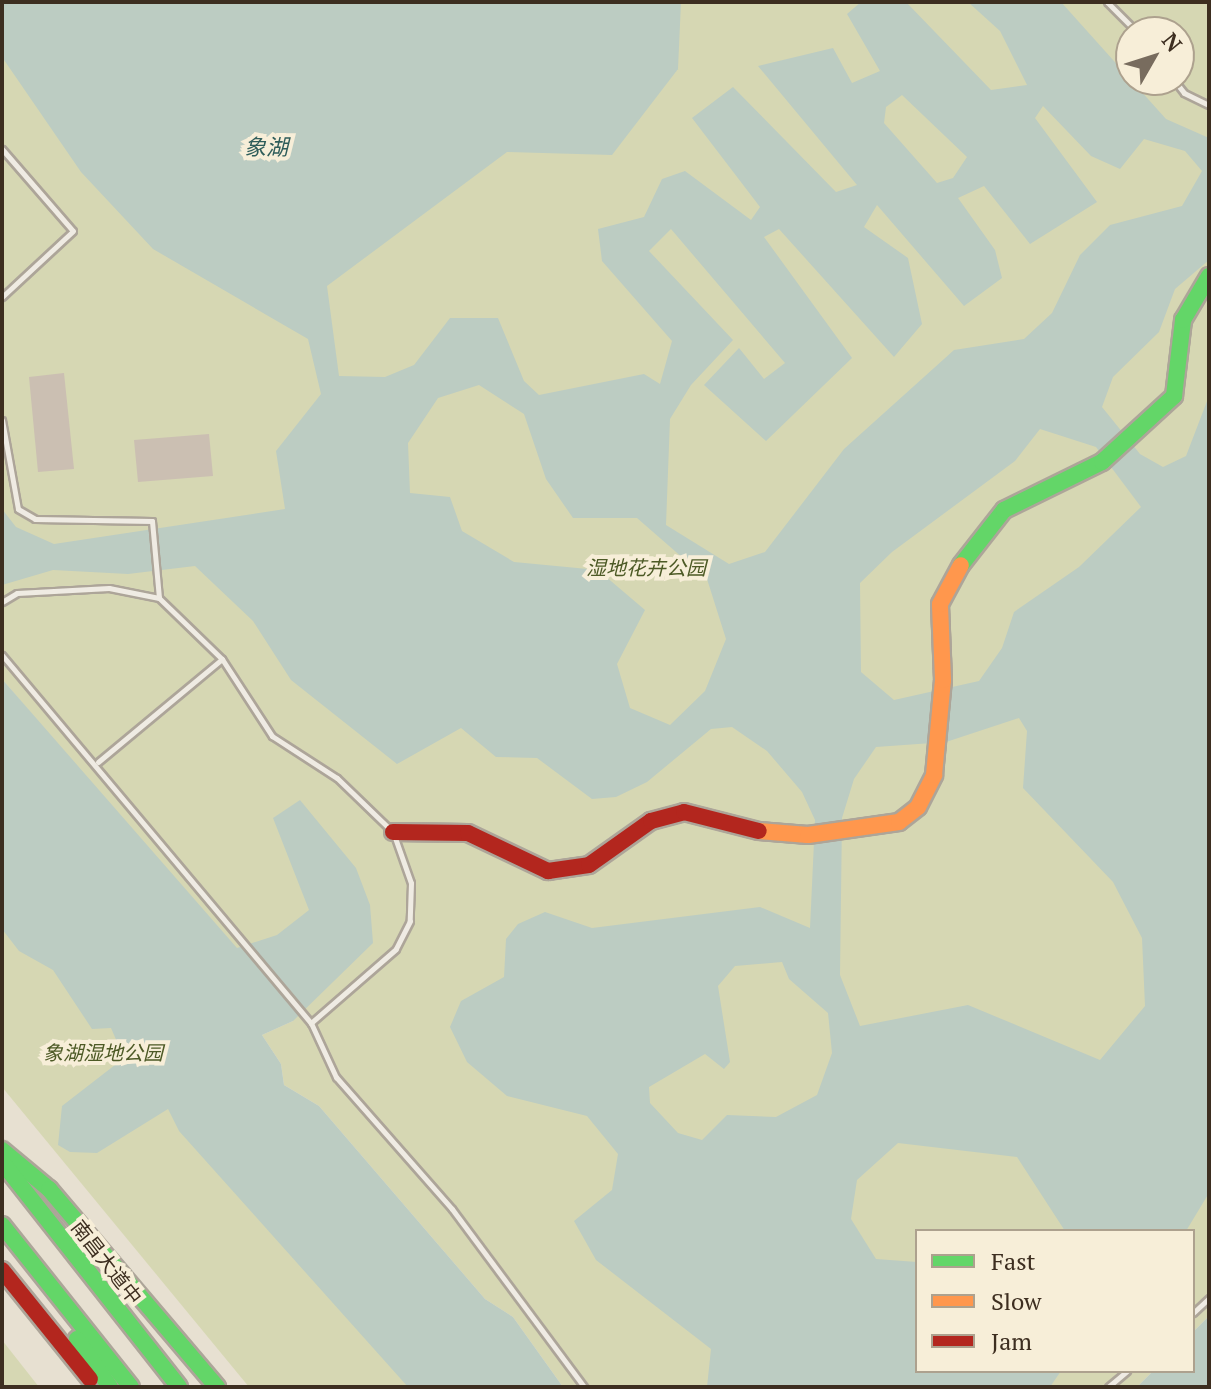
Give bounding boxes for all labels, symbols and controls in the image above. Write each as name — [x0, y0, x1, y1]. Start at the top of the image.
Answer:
north arrow — [1115, 16, 1195, 96]
text: N — [1156, 26, 1189, 57]
water label: 象湖 — [244, 134, 288, 160]
park label: 湿地花卉公园 — [586, 555, 706, 579]
park label: 象湖湿地公园 — [43, 1040, 163, 1064]
street label: 南昌大道中 — [67, 1215, 147, 1309]
legend — [915, 1229, 1195, 1373]
text: Fast — [991, 1245, 1035, 1277]
text: Slow — [991, 1285, 1042, 1317]
text: Jam — [991, 1325, 1032, 1357]

